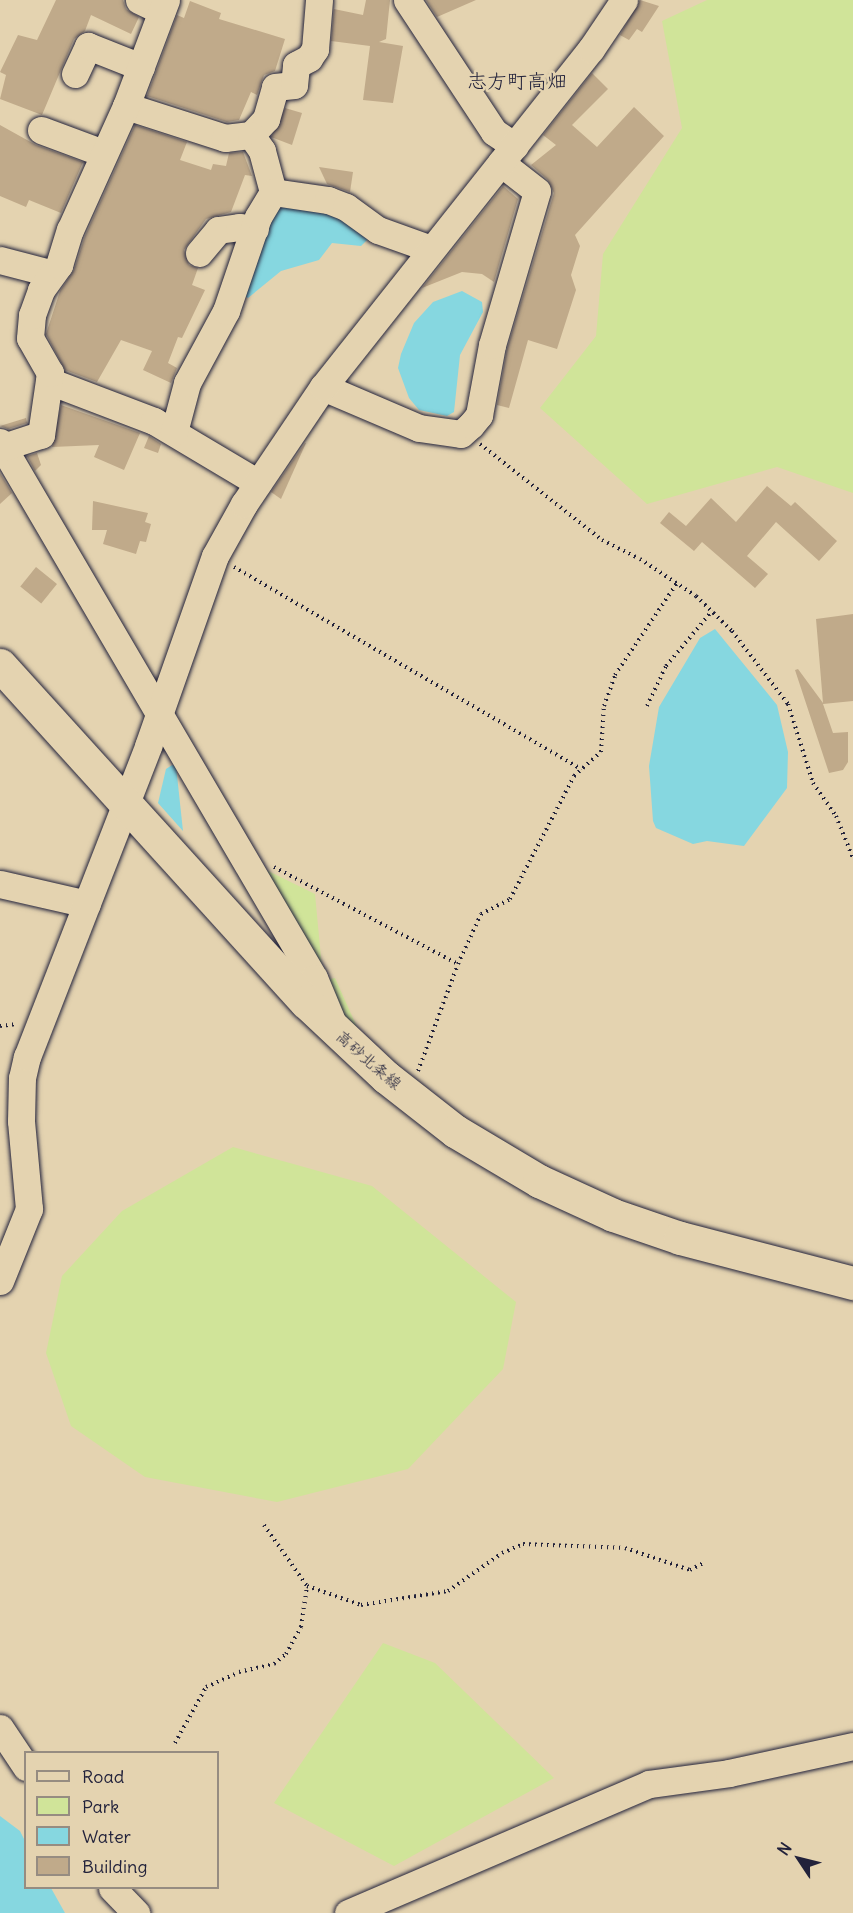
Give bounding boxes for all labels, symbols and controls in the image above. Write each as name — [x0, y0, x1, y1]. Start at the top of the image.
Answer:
district label: 志方町高畑 — [467, 68, 567, 92]
street label: 高砂北条線 — [333, 1027, 405, 1093]
legend — [24, 1751, 219, 1889]
text: Road — [82, 1765, 124, 1788]
text: Park — [82, 1795, 119, 1818]
text: Water — [82, 1825, 131, 1848]
north arrow — [769, 1829, 829, 1889]
text: N — [773, 1838, 796, 1859]
text: Building — [82, 1855, 147, 1878]

